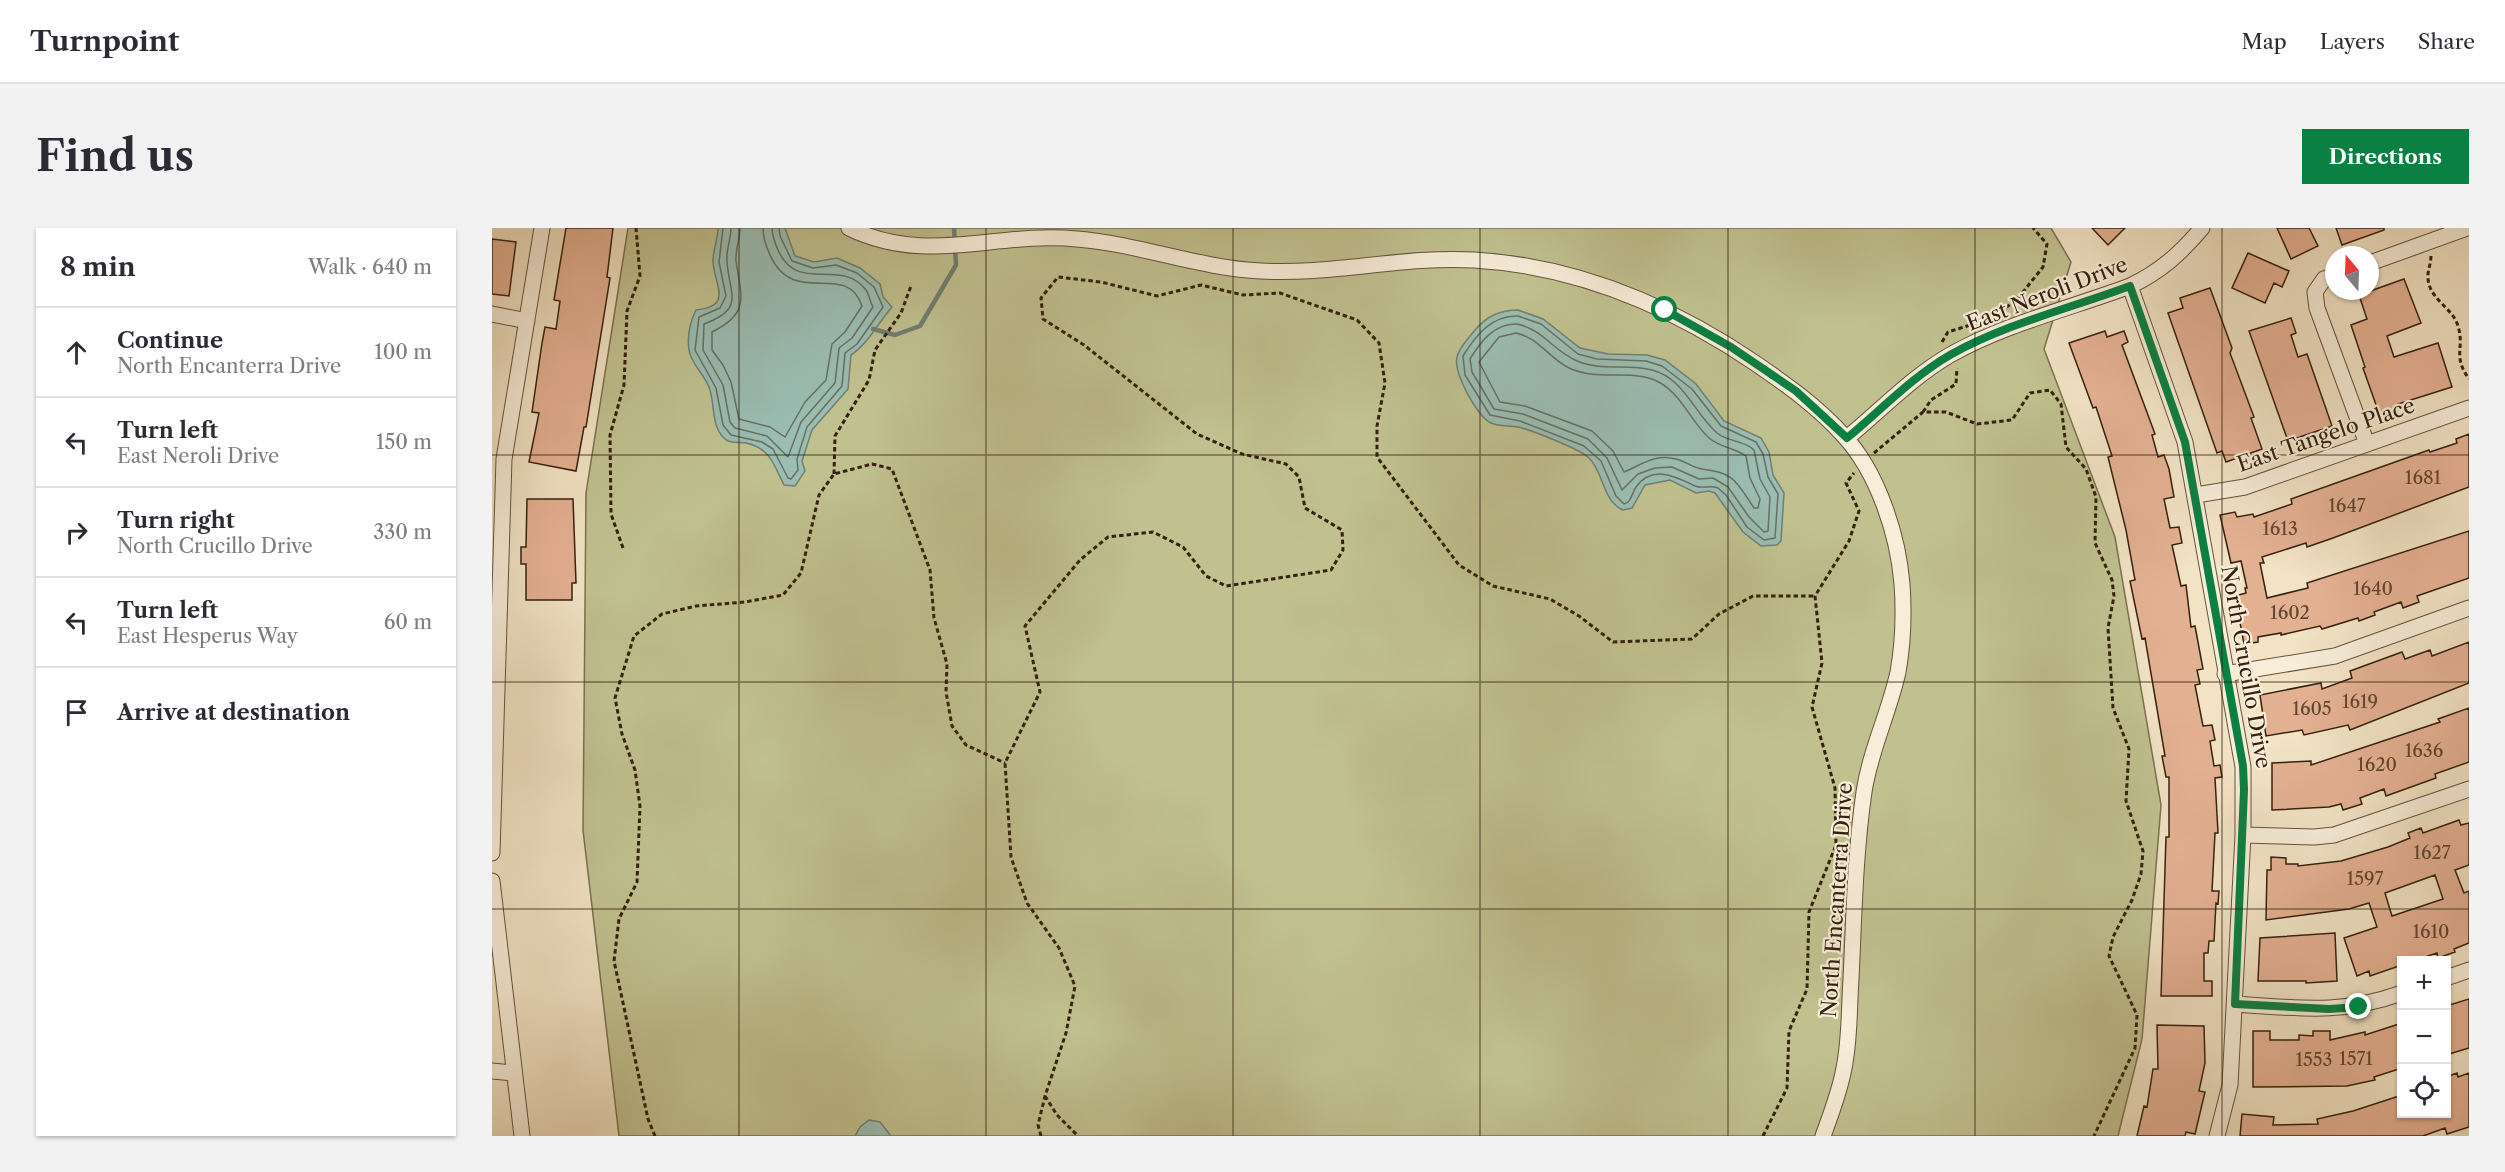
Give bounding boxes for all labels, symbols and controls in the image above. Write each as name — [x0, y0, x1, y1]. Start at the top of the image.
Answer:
text: Turnpoint — [30, 24, 179, 58]
text: Map — [2242, 29, 2287, 54]
text: Layers — [2320, 29, 2385, 54]
text: Share — [2418, 29, 2475, 54]
button: Directions — [2302, 129, 2469, 184]
text: Find us — [36, 130, 194, 182]
north arrow — [2325, 246, 2379, 300]
text: 8 min — [60, 251, 136, 283]
street label: East Neroli Drive — [1963, 251, 2131, 336]
text: Walk · 640 m — [308, 255, 432, 279]
route start — [1651, 296, 1677, 322]
text: Continue — [117, 327, 223, 354]
icon: ahead — [60, 336, 93, 369]
text: 100 m — [374, 340, 432, 364]
text: North Encanterra Drive — [117, 354, 341, 378]
street label: East Tangelo Place — [2234, 392, 2418, 477]
text: Turn left — [117, 417, 218, 444]
icon: left — [60, 426, 93, 459]
text: 150 m — [376, 430, 432, 454]
text: East Neroli Drive — [117, 444, 279, 468]
house number: 1681 — [2405, 467, 2442, 489]
house number: 1647 — [2328, 495, 2366, 517]
text: Turn right — [117, 507, 235, 534]
icon: right — [60, 516, 93, 549]
house number: 1613 — [2262, 518, 2298, 540]
text: 330 m — [373, 520, 432, 544]
text: North Crucillo Drive — [117, 534, 313, 558]
street label: North Crucillo Drive — [2216, 564, 2277, 770]
house number: 1640 — [2353, 578, 2393, 600]
text: Turn left — [117, 597, 218, 624]
house number: 1602 — [2270, 602, 2310, 624]
icon: left — [60, 606, 93, 639]
text: 60 m — [384, 610, 432, 634]
text: East Hesperus Way — [117, 624, 298, 648]
house number: 1619 — [2342, 691, 2378, 713]
icon: arrive — [60, 696, 93, 729]
house number: 1605 — [2292, 698, 2332, 720]
text: Arrive at destination — [117, 699, 350, 726]
house number: 1636 — [2405, 740, 2443, 762]
house number: 1620 — [2357, 754, 2397, 776]
street label: North Encanterra Drive — [1816, 782, 1857, 1018]
house number: 1627 — [2413, 842, 2451, 864]
house number: 1597 — [2347, 868, 2384, 890]
house number: 1610 — [2412, 921, 2450, 943]
map controls — [2397, 956, 2451, 1118]
button: + — [2397, 956, 2451, 1010]
route end — [2345, 993, 2371, 1019]
button: − — [2397, 1010, 2451, 1064]
house number: 1571 — [2339, 1048, 2373, 1070]
house number: 1553 — [2295, 1049, 2333, 1071]
button: locate — [2397, 1064, 2451, 1118]

